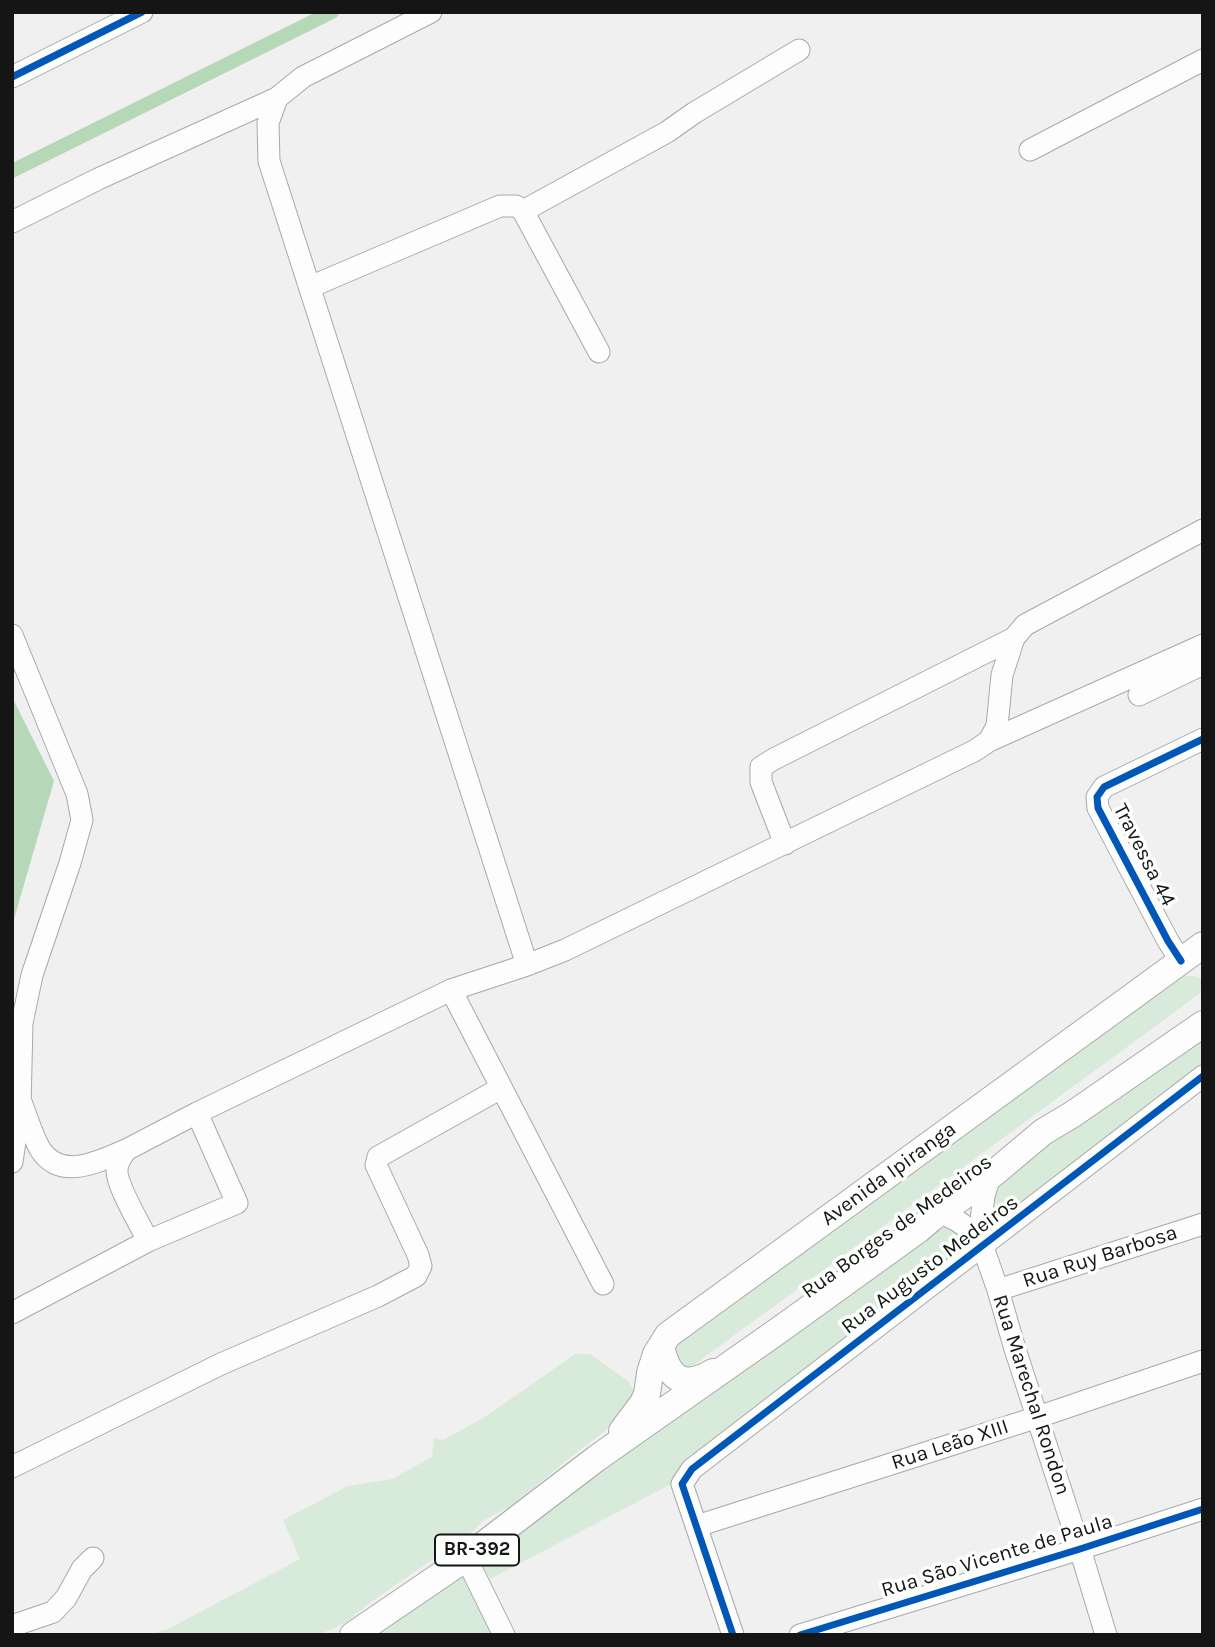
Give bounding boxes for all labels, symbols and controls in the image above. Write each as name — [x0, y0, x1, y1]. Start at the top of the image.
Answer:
street label: Travessa 44 — [1107, 800, 1181, 910]
street label: Avenida Ipiranga — [817, 1117, 961, 1231]
street label: Rua Borges de Medeiros — [797, 1150, 997, 1304]
street label: Rua Augusto Medeiros — [837, 1190, 1023, 1340]
street label: Rua Ruy Barbosa — [1019, 1220, 1181, 1294]
street label: Rua Marechal Rondon — [987, 1292, 1075, 1498]
street label: Rua Leão XIII — [888, 1414, 1012, 1476]
street label: Rua São Vicente de Paula — [878, 1509, 1116, 1603]
road number: BR-392 — [435, 1534, 519, 1566]

